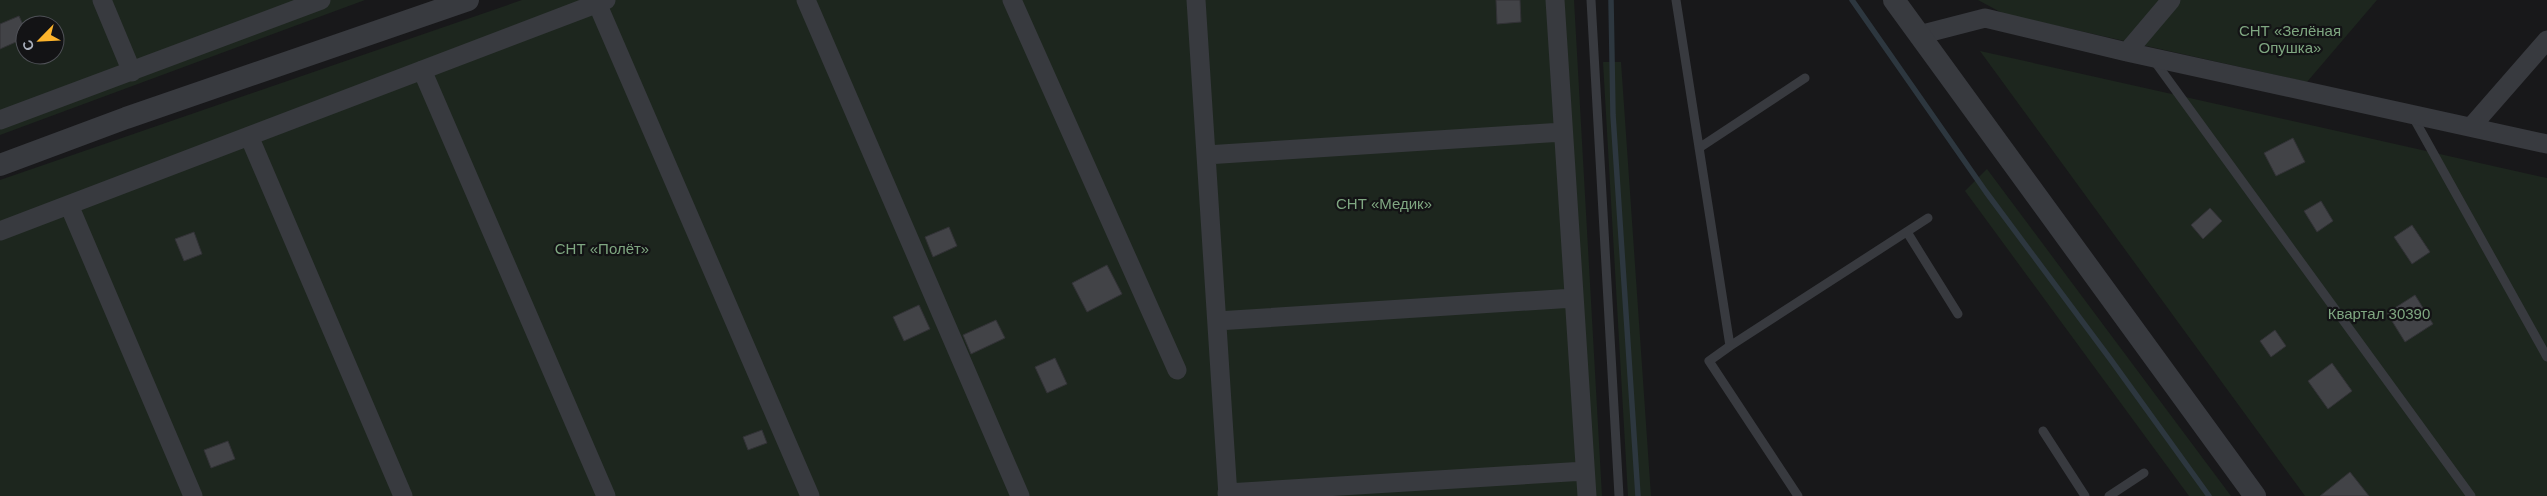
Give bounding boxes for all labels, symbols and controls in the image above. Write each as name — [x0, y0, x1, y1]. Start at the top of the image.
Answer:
north arrow — [15, 15, 65, 65]
park label: СНТ «Зелёная Опушка» — [2239, 22, 2341, 56]
text: С — [19, 37, 37, 53]
park label: СНТ «Медик» — [1336, 195, 1432, 212]
park label: СНТ «Полёт» — [555, 240, 649, 257]
park label: Квартал 30390 — [2328, 305, 2430, 322]

